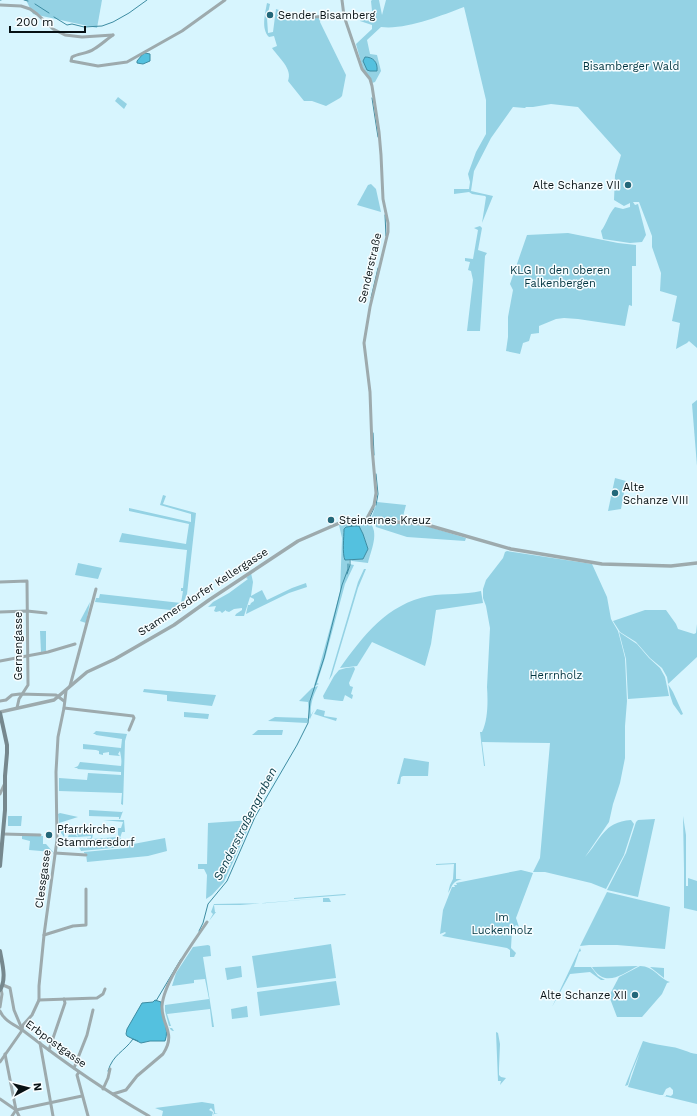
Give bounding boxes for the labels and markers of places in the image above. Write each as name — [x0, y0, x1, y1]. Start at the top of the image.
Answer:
place label: Sender Bisamberg — [278, 9, 376, 22]
marker: Sender Bisamberg — [265, 10, 275, 20]
place label: Alte Schanze VII — [533, 179, 620, 192]
marker: Alte Schanze VII — [623, 180, 633, 190]
place label: Alte Schanze VIII — [623, 481, 688, 507]
marker: Alte Schanze VIII — [610, 488, 620, 498]
place label: Steinernes Kreuz — [339, 514, 431, 527]
marker: Steinernes Kreuz — [326, 515, 336, 525]
place label: Pfarrkirche Stammersdorf — [57, 823, 135, 849]
marker: Pfarrkirche Stammersdorf — [44, 830, 54, 840]
place label: Alte Schanze XII — [540, 989, 627, 1002]
marker: Alte Schanze XII — [630, 990, 640, 1000]

